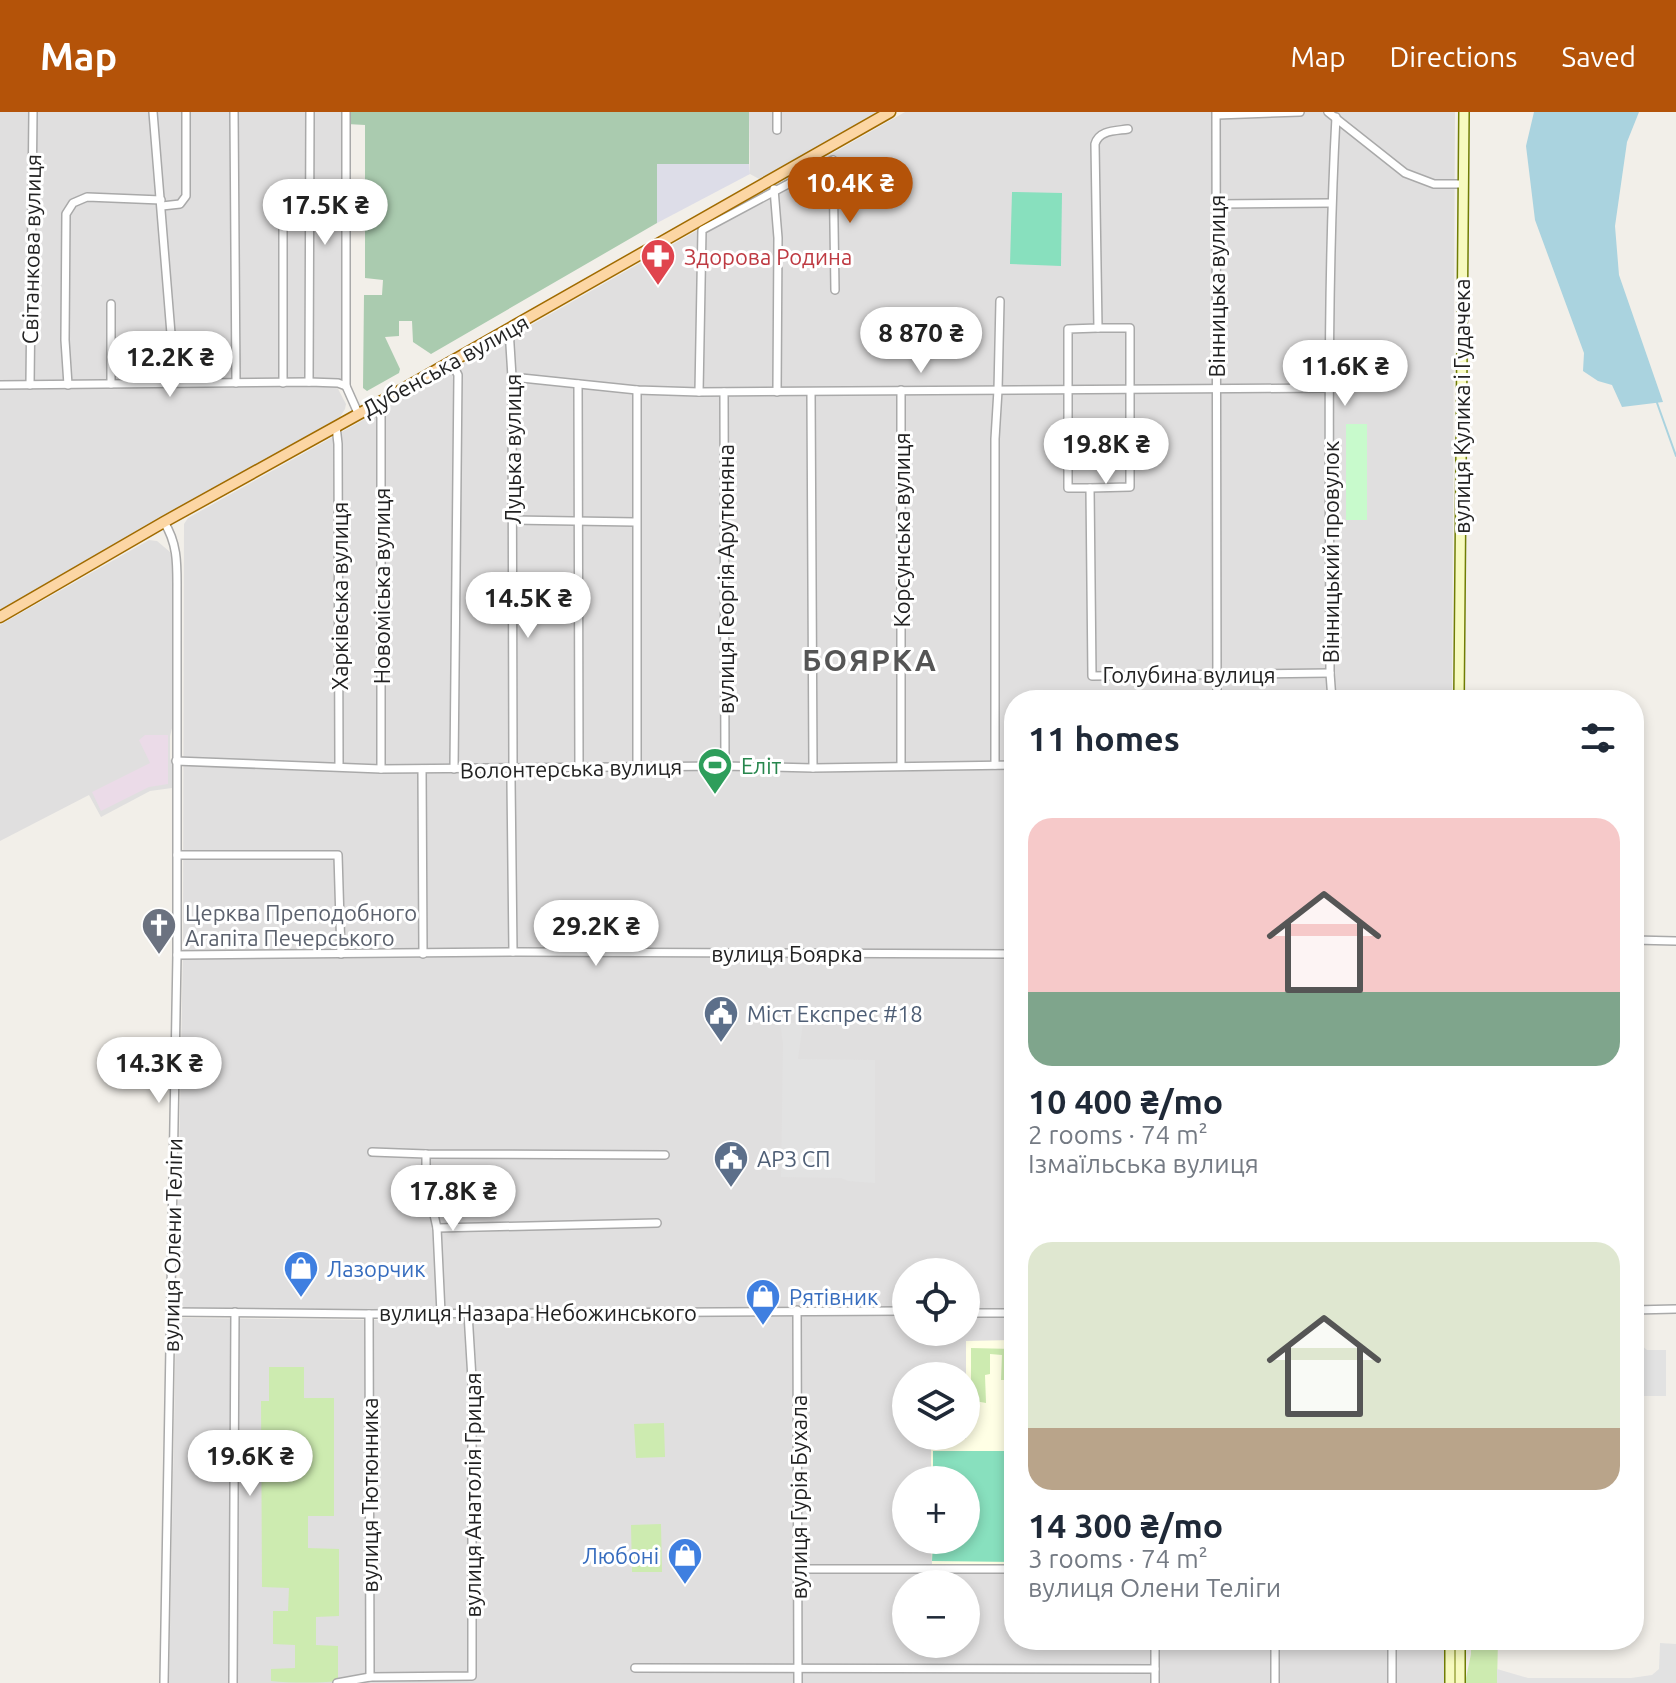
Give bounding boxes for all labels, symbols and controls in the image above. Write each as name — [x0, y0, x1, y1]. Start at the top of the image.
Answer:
text: Map — [40, 35, 117, 77]
text: Map — [1290, 41, 1346, 72]
text: Directions — [1390, 41, 1517, 72]
text: Saved — [1561, 41, 1636, 72]
street label: Світанкова вулиця — [17, 154, 45, 344]
pin: 10.4K ₴ — [776, 157, 924, 225]
text: 10.4K ₴ — [806, 168, 894, 197]
pin: 17.5K ₴ — [251, 179, 399, 247]
text: 17.5K ₴ — [281, 190, 369, 219]
street label: Вінницька вулиця — [1204, 195, 1229, 377]
pharmacy icon: Здорова Родина — [639, 237, 677, 287]
place label: Здорова Родина — [684, 244, 852, 269]
street label: вулиця Кулика і Гудачека — [1449, 278, 1474, 534]
pin: 8 870 ₴ — [847, 307, 995, 375]
street label: Дубенська вулиця — [357, 309, 533, 421]
text: 8 870 ₴ — [878, 318, 964, 347]
pin: 12.2K ₴ — [96, 331, 244, 399]
pin: 11.6K ₴ — [1271, 340, 1419, 408]
text: 12.2K ₴ — [126, 342, 214, 371]
text: 11.6K ₴ — [1301, 351, 1389, 380]
street label: Луцька вулиця — [500, 374, 525, 524]
pin: 19.8K ₴ — [1032, 418, 1180, 486]
text: 19.8K ₴ — [1062, 429, 1150, 458]
street label: Корсунська вулиця — [889, 433, 914, 627]
street label: Вінницький провулок — [1318, 441, 1343, 663]
street label: вулиця Георгія Арутюняна — [713, 444, 738, 714]
street label: Новоміська вулиця — [369, 488, 394, 684]
street label: Харківська вулиця — [327, 502, 352, 690]
pin: 14.5K ₴ — [454, 572, 602, 640]
text: 14.5K ₴ — [484, 583, 572, 612]
district label: БОЯРКА — [802, 643, 938, 677]
street label: Голубина вулиця — [1102, 662, 1276, 687]
icon: filters — [1576, 716, 1620, 760]
text: 11 homes — [1028, 719, 1180, 757]
sports icon: Еліт — [696, 746, 734, 796]
place label: Еліт — [741, 753, 782, 778]
street label: Волонтерська вулиця — [460, 754, 682, 782]
icon: home — [1252, 870, 1396, 1014]
place label: Церква Преподобного Агапіта Печерського — [185, 900, 417, 950]
pin: 29.2K ₴ — [522, 900, 670, 968]
church icon: Церква Преподобного Агапіта Печерського — [140, 906, 178, 956]
text: 29.2K ₴ — [552, 911, 640, 940]
street label: вулиця Боярка — [711, 941, 863, 966]
public building icon: Міст Експрес #18 — [702, 994, 740, 1044]
place label: Міст Експрес #18 — [747, 1001, 923, 1026]
pin: 14.3K ₴ — [85, 1037, 233, 1105]
text: 14.3K ₴ — [115, 1048, 203, 1077]
text: 10 400 ₴/mo — [1028, 1082, 1223, 1120]
text: 2 rooms · 74 m² — [1028, 1120, 1208, 1149]
street label: вулиця Олени Теліги — [158, 1138, 186, 1352]
public building icon: АРЗ СП — [712, 1139, 750, 1189]
place label: АРЗ СП — [757, 1146, 830, 1171]
text: Ізмаїльська вулиця — [1028, 1149, 1259, 1178]
pin: 17.8K ₴ — [379, 1165, 527, 1233]
text: 17.8K ₴ — [409, 1176, 497, 1205]
shop icon: Лазорчик — [282, 1249, 320, 1299]
place label: Лазорчик — [327, 1256, 426, 1281]
map controls — [892, 1258, 980, 1658]
button: locate — [892, 1258, 980, 1346]
shop icon: Рятівник — [744, 1277, 782, 1327]
place label: Рятівник — [789, 1284, 878, 1309]
icon: home — [1252, 1294, 1396, 1438]
street label: вулиця Назара Небожинського — [379, 1300, 697, 1325]
button: layers — [892, 1362, 980, 1450]
street label: вулиця Анатолія Грицая — [460, 1372, 485, 1618]
street label: вулиця Гурія Бухала — [786, 1395, 811, 1599]
street label: вулиця Тютюнника — [357, 1398, 382, 1592]
pin: 19.6K ₴ — [176, 1430, 324, 1498]
text: 19.6K ₴ — [206, 1441, 294, 1470]
button: + — [892, 1466, 980, 1554]
text: 14 300 ₴/mo — [1028, 1506, 1223, 1544]
shop icon: Любоні — [666, 1536, 704, 1586]
place label: Любоні — [582, 1543, 659, 1568]
text: 3 rooms · 74 m² — [1028, 1544, 1208, 1573]
button: − — [892, 1570, 980, 1658]
text: вулиця Олени Теліги — [1028, 1573, 1281, 1602]

